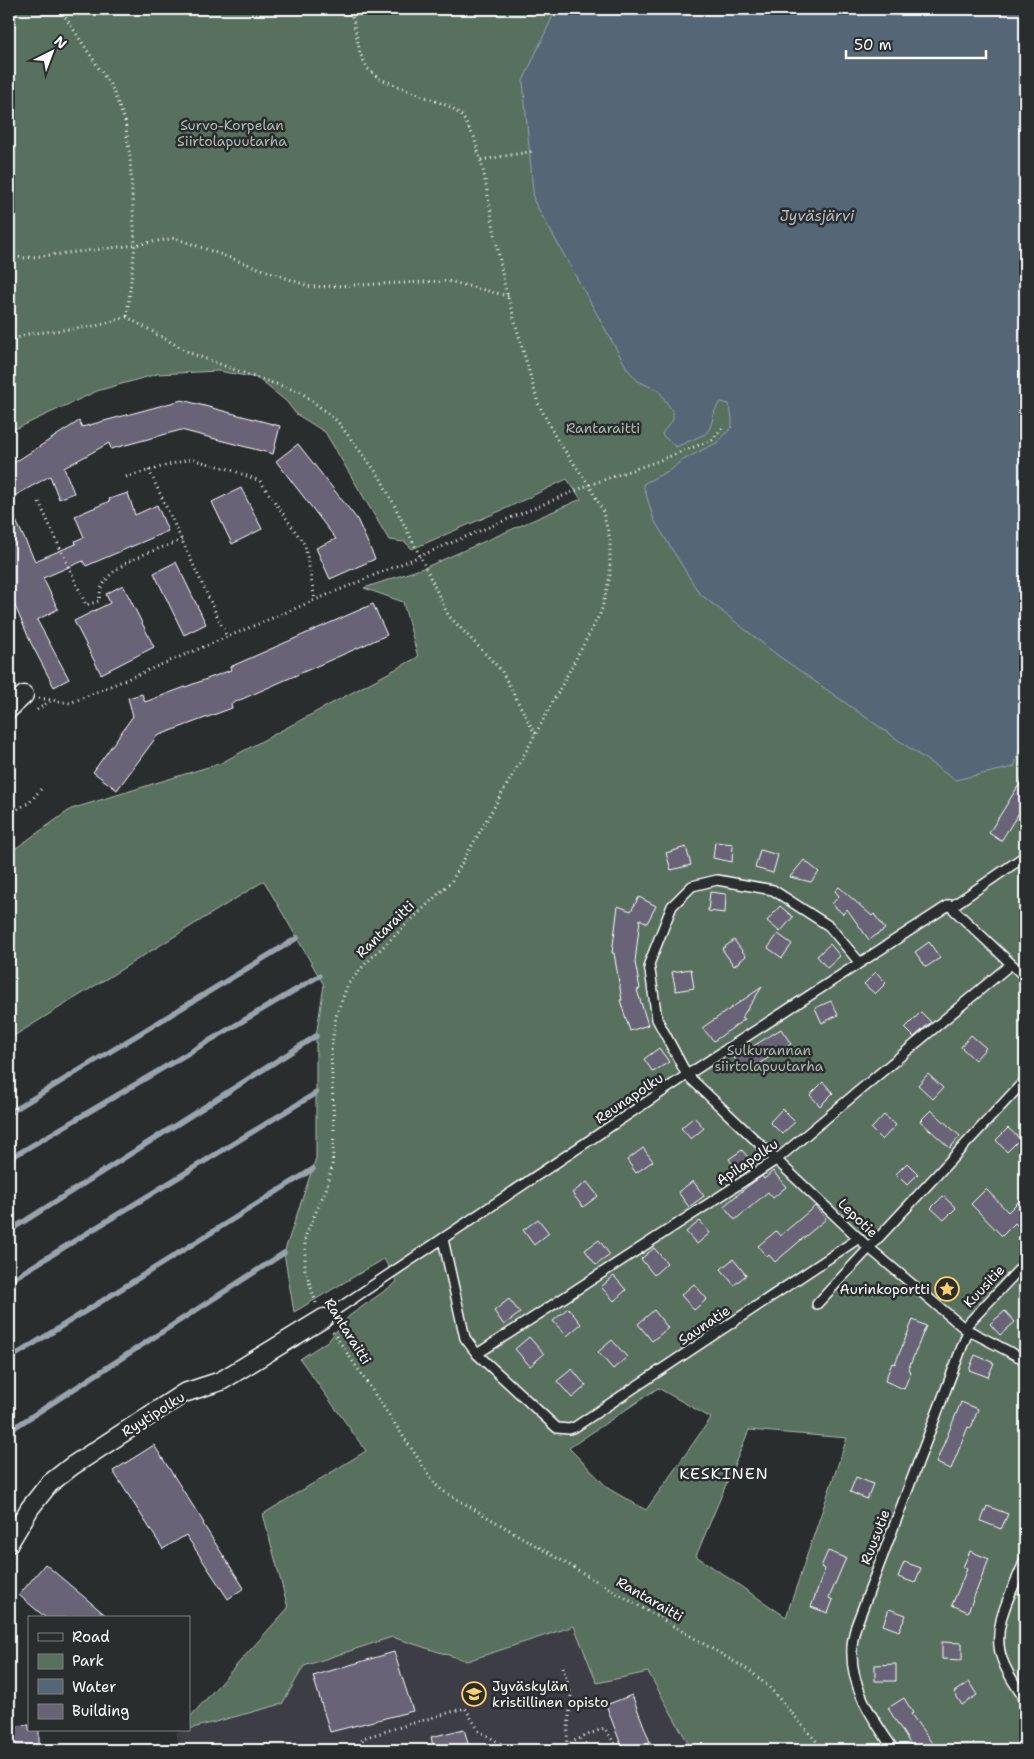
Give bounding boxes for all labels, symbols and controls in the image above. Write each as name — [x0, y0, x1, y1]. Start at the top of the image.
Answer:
north arrow — [28, 28, 78, 78]
scale bar — [846, 28, 986, 60]
text: N — [51, 32, 71, 53]
text: 50 m — [854, 35, 892, 55]
park label: Survo-Korpelan Siirtolapuutarha — [177, 116, 287, 150]
water label: Jyväsjärvi — [780, 206, 855, 226]
park label: Rantaraitti — [566, 419, 640, 437]
street label: Rantaraitti — [352, 897, 418, 961]
park label: Sulkurannan siirtolapuutarha — [715, 1041, 824, 1075]
street label: Reunapolku — [591, 1069, 667, 1127]
street label: Apilapolku — [713, 1135, 781, 1189]
street label: Lepotie — [834, 1195, 882, 1242]
street label: Kuusitie — [960, 1261, 1008, 1311]
place icon: Aurinkoportti — [934, 1276, 960, 1302]
place label: Aurinkoportti — [840, 1280, 930, 1298]
street label: Rantaraitti — [321, 1295, 375, 1367]
street label: Saunatie — [675, 1301, 733, 1349]
street label: Ryytipolku — [118, 1387, 188, 1441]
district label: KESKINEN — [679, 1463, 769, 1484]
street label: Ruusutie — [856, 1507, 894, 1567]
street label: Rantaraitti — [613, 1573, 687, 1625]
legend — [28, 1616, 190, 1732]
text: Road — [72, 1627, 110, 1647]
text: Park — [72, 1651, 104, 1671]
text: Water — [72, 1677, 116, 1697]
place label: Jyväskylän kristillinen opisto — [492, 1677, 608, 1711]
school or university icon: Jyväskylän kristillinen opisto — [461, 1681, 487, 1707]
text: Building — [72, 1701, 129, 1721]

